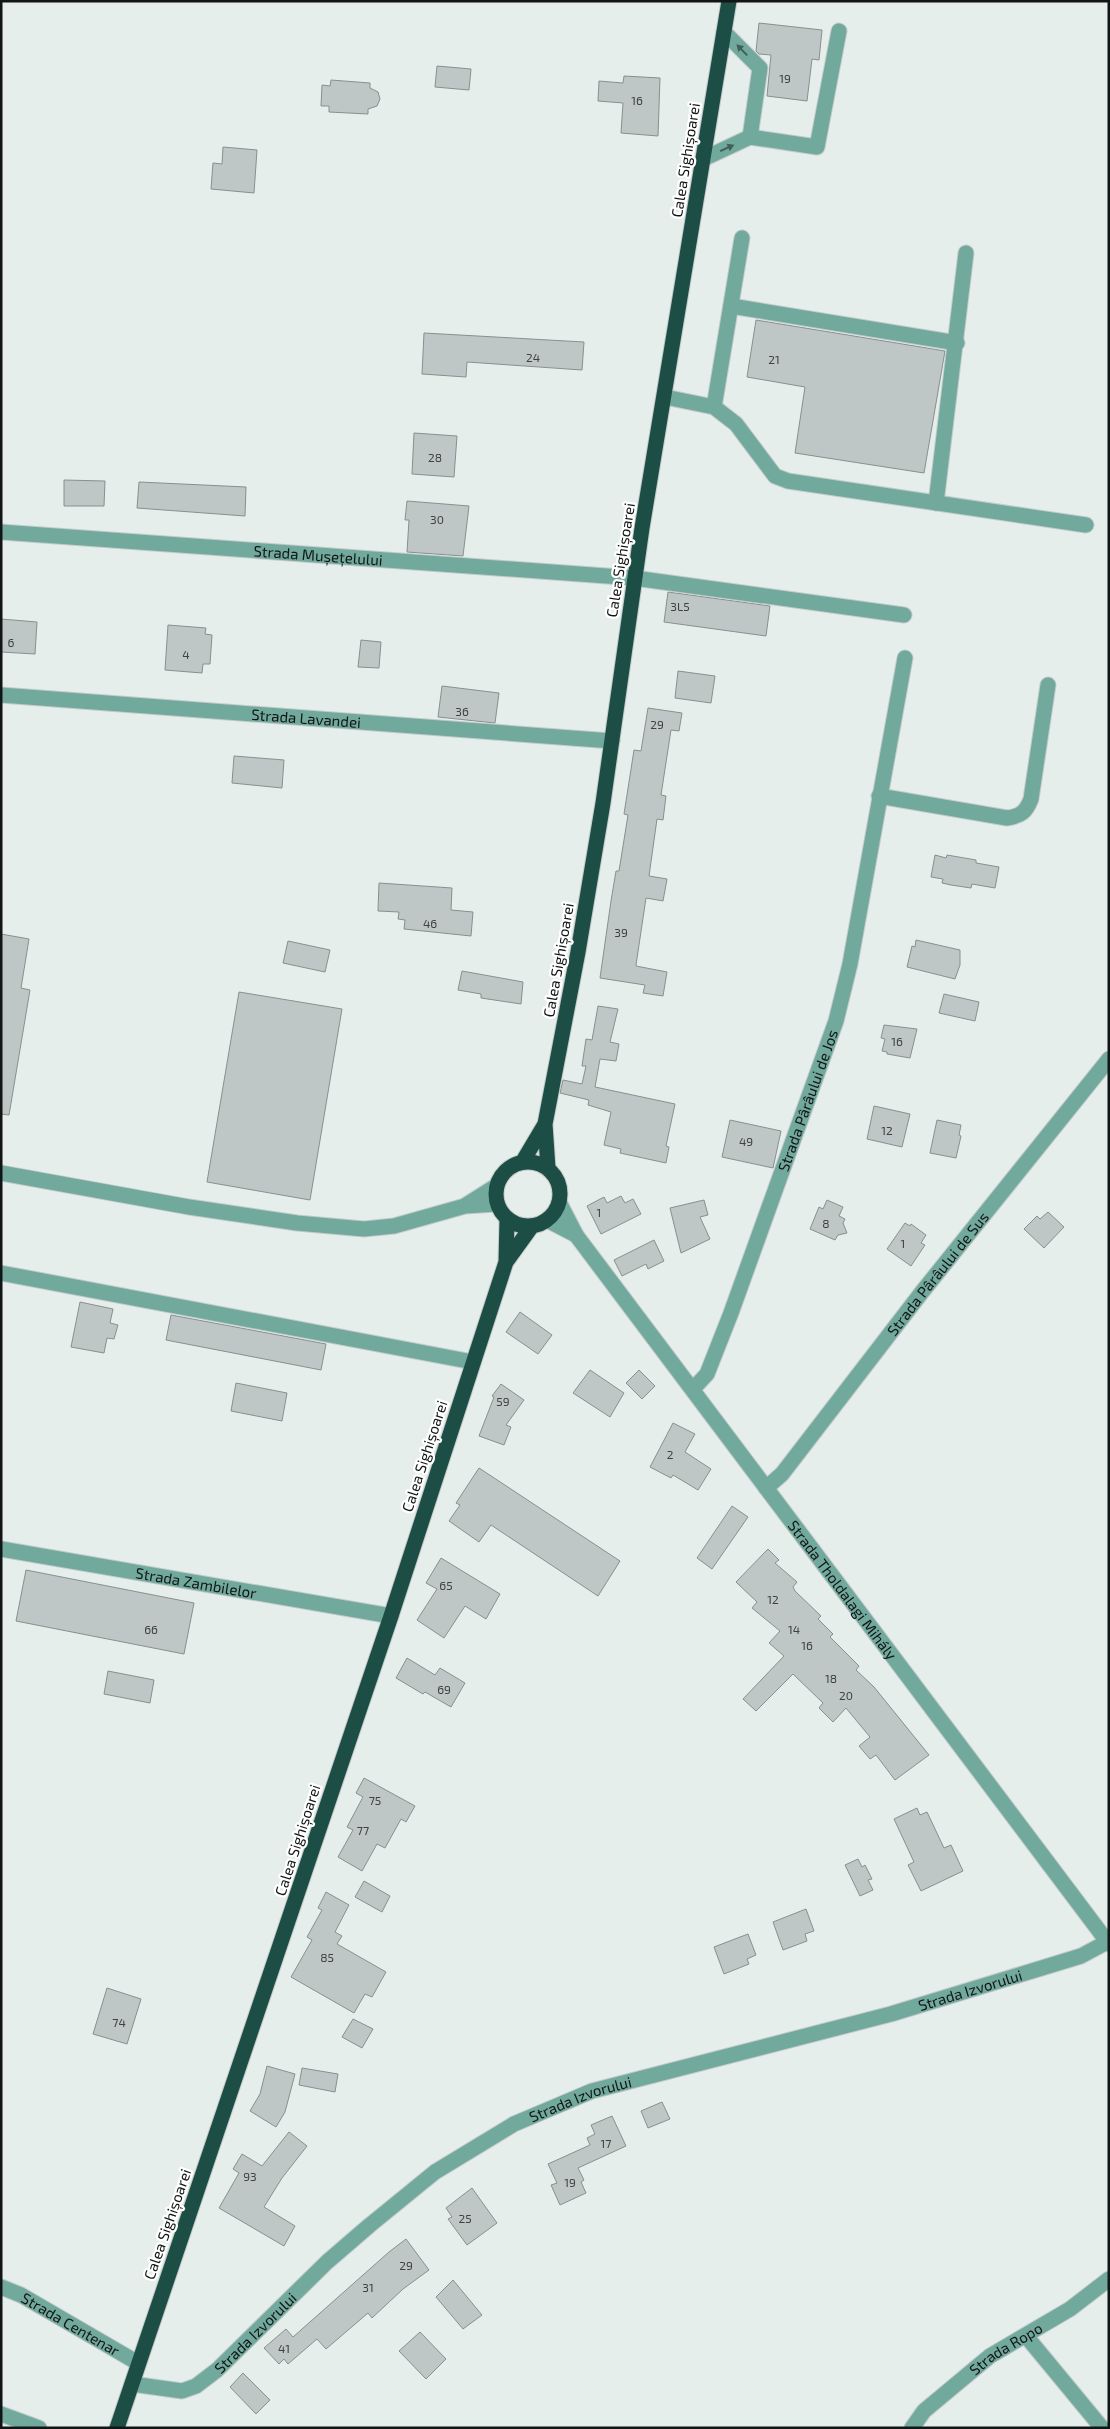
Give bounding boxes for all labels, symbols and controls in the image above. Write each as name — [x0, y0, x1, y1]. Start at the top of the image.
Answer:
one-way arrow — [736, 44, 748, 56]
house number: 19 — [779, 71, 791, 85]
house number: 16 — [631, 93, 643, 107]
street label: Calea Sighișoarei — [667, 101, 705, 219]
one-way arrow — [720, 144, 734, 152]
house number: 24 — [526, 350, 540, 364]
house number: 21 — [768, 352, 780, 366]
house number: 28 — [428, 450, 442, 464]
street label: Calea Sighișoarei — [602, 501, 640, 619]
house number: 30 — [430, 512, 444, 526]
street label: Strada Mușețelului — [253, 541, 383, 569]
house number: 3L5 — [670, 599, 690, 613]
house number: 6 — [8, 635, 15, 649]
house number: 4 — [182, 647, 190, 661]
house number: 36 — [455, 704, 469, 718]
street label: Strada Lavandei — [251, 705, 362, 731]
house number: 29 — [650, 717, 664, 731]
street label: Calea Sighișoarei — [539, 901, 579, 1019]
house number: 46 — [423, 916, 437, 930]
house number: 39 — [614, 925, 628, 939]
street label: Strada Pârâului de Jos — [774, 1027, 841, 1174]
house number: 16 — [891, 1034, 903, 1048]
house number: 12 — [881, 1123, 893, 1137]
house number: 49 — [739, 1134, 753, 1148]
house number: 1 — [597, 1205, 601, 1219]
street label: Strada Pârâului de Sus — [883, 1208, 992, 1339]
house number: 8 — [822, 1216, 830, 1230]
house number: 1 — [901, 1236, 905, 1250]
house number: 59 — [496, 1394, 510, 1408]
street label: Calea Sighișoarei — [398, 1398, 452, 1514]
house number: 2 — [667, 1447, 674, 1461]
street label: Strada Tholdalagi Mihály — [785, 1517, 901, 1663]
street label: Strada Zambilelor — [134, 1563, 258, 1602]
house number: 65 — [439, 1578, 453, 1592]
house number: 12 — [767, 1592, 779, 1606]
house number: 66 — [144, 1622, 158, 1636]
house number: 14 — [788, 1622, 800, 1636]
house number: 16 — [801, 1638, 813, 1652]
house number: 18 — [825, 1671, 837, 1685]
house number: 69 — [437, 1682, 451, 1696]
house number: 20 — [839, 1688, 853, 1702]
street label: Calea Sighișoarei — [271, 1782, 325, 1898]
house number: 75 — [369, 1793, 381, 1807]
house number: 77 — [357, 1823, 369, 1837]
house number: 85 — [320, 1950, 334, 1964]
street label: Strada Izvorului — [916, 1966, 1024, 2014]
house number: 74 — [112, 2015, 126, 2029]
street label: Strada Izvorului — [526, 2072, 633, 2126]
house number: 17 — [601, 2136, 611, 2150]
street label: Calea Sighișoarei — [140, 2166, 196, 2282]
house number: 93 — [243, 2169, 257, 2183]
house number: 19 — [564, 2175, 576, 2189]
house number: 25 — [458, 2211, 472, 2225]
house number: 29 — [399, 2258, 413, 2272]
house number: 31 — [362, 2280, 374, 2294]
street label: Strada Centenar — [18, 2288, 123, 2359]
street label: Strada Izvorului — [210, 2288, 300, 2377]
street label: Strada Ropo — [965, 2318, 1045, 2379]
house number: 41 — [278, 2341, 290, 2355]

